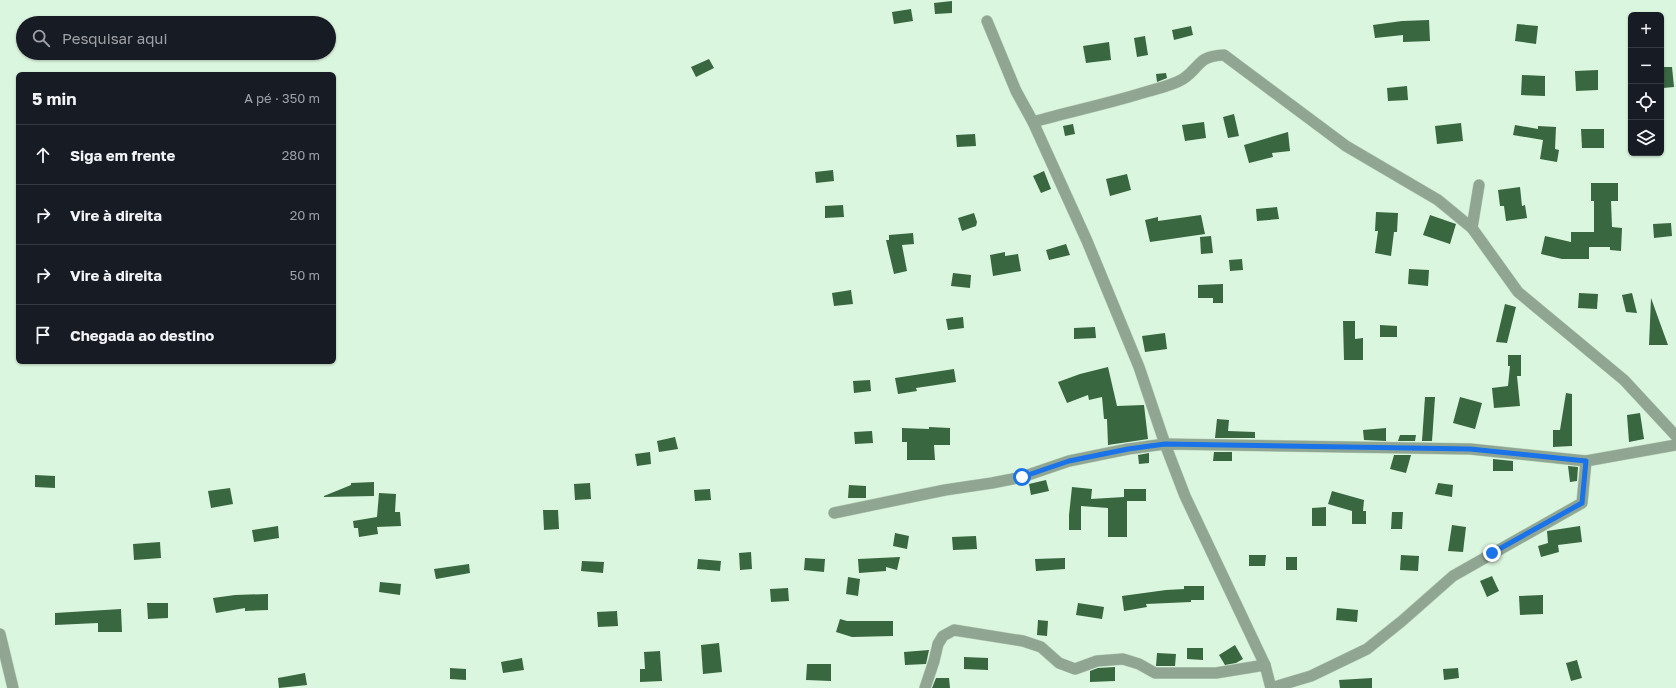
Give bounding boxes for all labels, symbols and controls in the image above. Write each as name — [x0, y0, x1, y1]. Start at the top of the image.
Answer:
map controls — [1628, 12, 1664, 156]
button: + — [1628, 12, 1664, 48]
search box — [16, 16, 336, 60]
icon: search — [30, 27, 52, 49]
text: Pesquisar aqui — [62, 29, 167, 47]
button: − — [1628, 48, 1664, 84]
button: locate — [1628, 84, 1664, 120]
text: 5 min — [32, 88, 76, 109]
text: A pé · 350 m — [244, 90, 320, 106]
button: layers — [1628, 120, 1664, 156]
icon: ahead — [32, 144, 54, 166]
text: Siga em frente — [70, 146, 175, 164]
text: 280 m — [282, 147, 320, 163]
icon: right — [32, 204, 54, 226]
text: Vire à direita — [70, 206, 162, 224]
text: 20 m — [290, 207, 320, 223]
icon: right — [32, 264, 54, 286]
text: Vire à direita — [70, 266, 162, 284]
text: 50 m — [290, 267, 320, 283]
icon: arrive — [32, 324, 54, 346]
text: Chegada ao destino — [70, 326, 214, 344]
route start — [1013, 468, 1031, 486]
route end — [1483, 544, 1501, 562]

